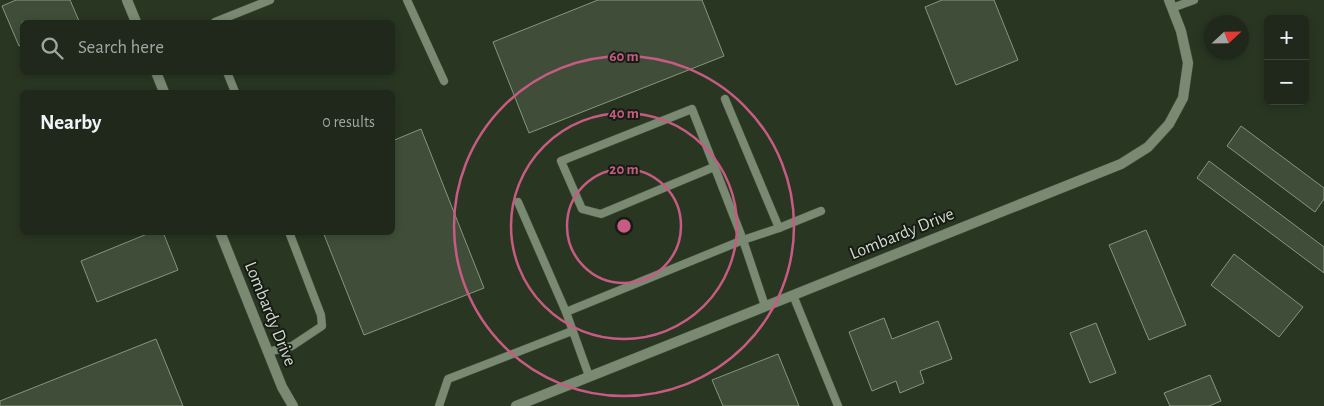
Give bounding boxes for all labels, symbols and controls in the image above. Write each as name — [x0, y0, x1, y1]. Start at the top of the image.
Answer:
north arrow — [1204, 15, 1249, 60]
map controls — [1264, 15, 1309, 105]
button: + — [1264, 15, 1309, 60]
search box — [20, 20, 395, 75]
icon: search — [38, 34, 66, 62]
text: Search here — [78, 38, 164, 57]
text: 60 m — [609, 49, 639, 64]
button: − — [1264, 60, 1309, 105]
text: 40 m — [609, 106, 639, 121]
text: Nearby — [40, 112, 101, 133]
text: 0 results — [322, 114, 375, 130]
text: 20 m — [609, 162, 639, 177]
street label: Lombardy Drive — [847, 205, 957, 263]
centre of rings — [615, 217, 633, 235]
street label: Lombardy Drive — [241, 259, 299, 369]

